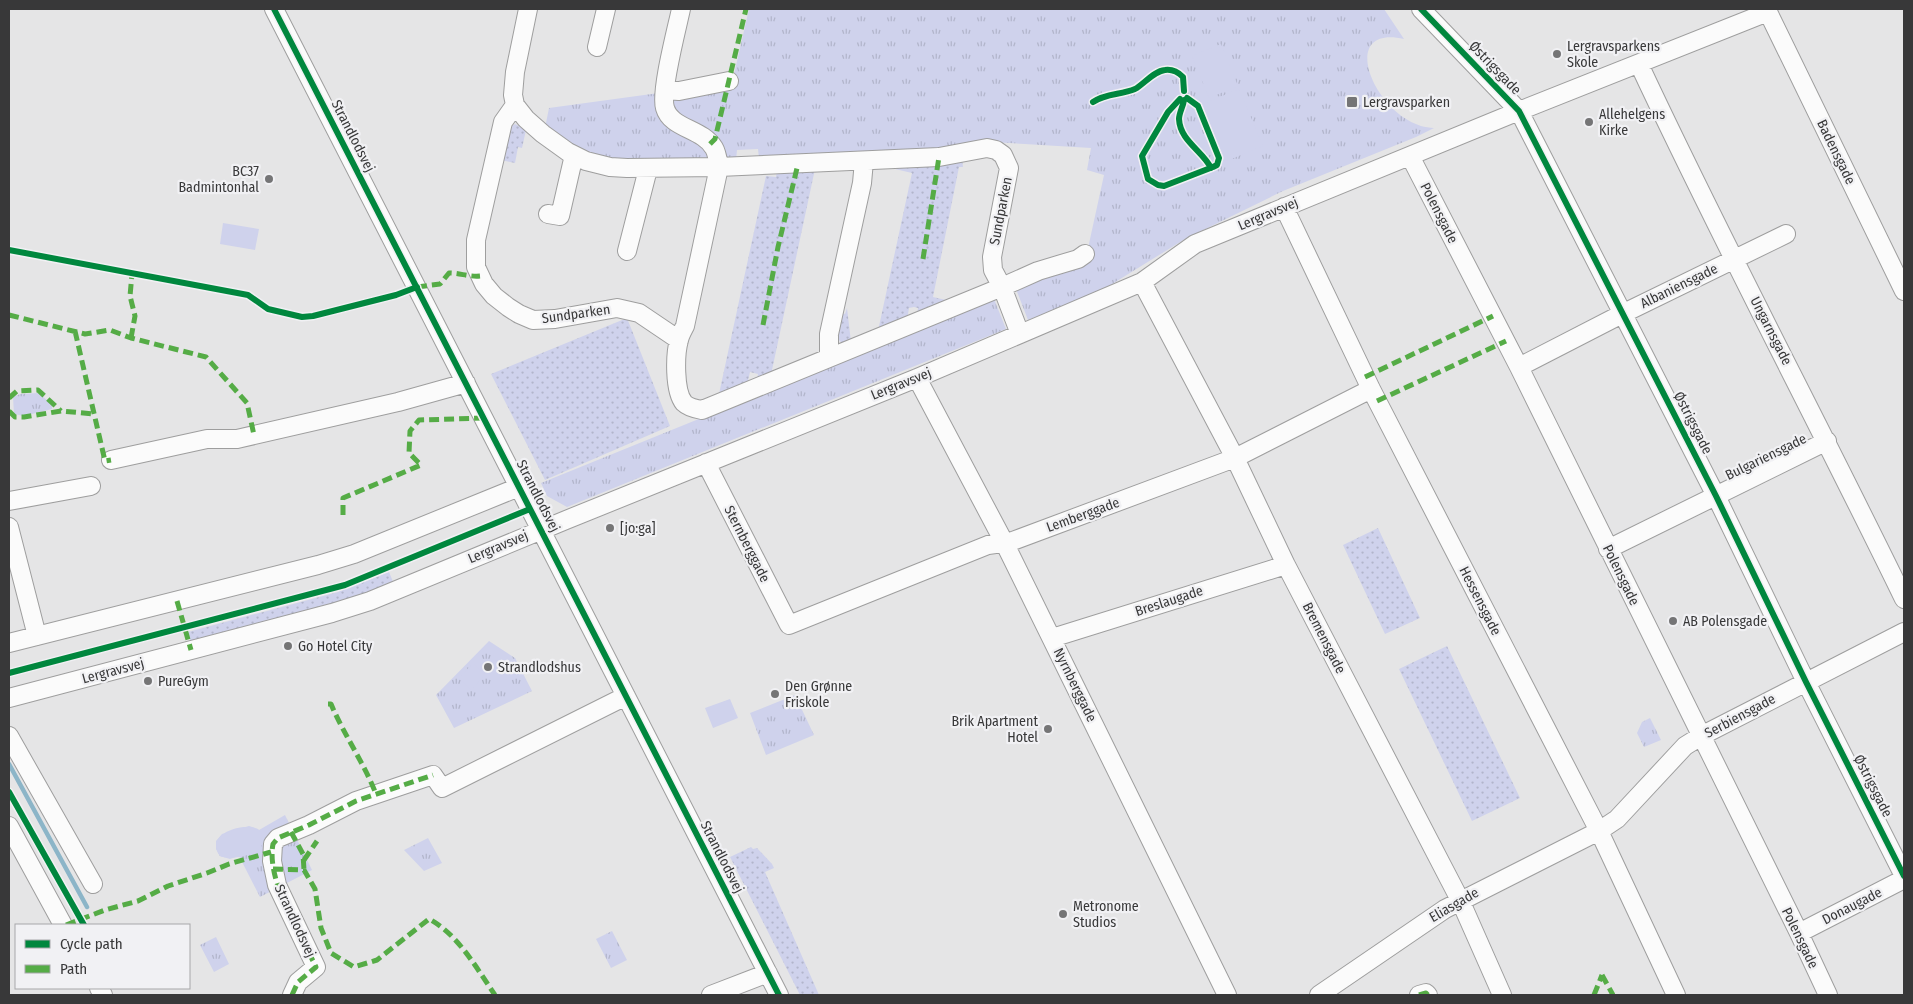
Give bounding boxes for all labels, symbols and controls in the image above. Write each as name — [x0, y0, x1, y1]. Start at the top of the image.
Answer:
street label: Østrigsgade — [1465, 38, 1525, 98]
place label: Lergravsparkens Skole — [1567, 38, 1660, 71]
marker: Lergravsparkens Skole — [1551, 48, 1563, 60]
place label: Lergravsparken — [1363, 94, 1450, 111]
marker: Lergravsparken — [1345, 95, 1359, 109]
street label: Strandlodsvej — [328, 97, 378, 175]
place label: Allehelgens Kirke — [1599, 106, 1665, 139]
marker: Allehelgens Kirke — [1583, 116, 1595, 128]
street label: Badensgade — [1813, 117, 1859, 187]
place label: BC37 Badmintonhal — [178, 163, 259, 196]
marker: BC37 Badmintonhal — [263, 173, 275, 185]
street label: Sundparken — [986, 176, 1016, 246]
street label: Polensgade — [1416, 180, 1462, 246]
street label: Lergravsvej — [1235, 194, 1301, 234]
street label: Albaniensgade — [1638, 260, 1721, 312]
street label: Ungarnsgade — [1746, 294, 1796, 368]
street label: Sundparken — [541, 301, 611, 327]
street label: Lergravsvej — [868, 364, 934, 404]
street label: Østrigsgade — [1670, 389, 1716, 457]
street label: Bulgariensgade — [1723, 430, 1809, 484]
street label: Strandlodsvej — [513, 457, 563, 535]
street label: Lemberggade — [1044, 494, 1122, 536]
street label: Sternberggade — [720, 503, 774, 585]
place label: [jo:ga] — [620, 520, 656, 537]
marker: [jo:ga] — [604, 522, 616, 534]
street label: Lergravsvej — [465, 527, 531, 567]
street label: Polensgade — [1599, 542, 1643, 608]
street label: Hessensgade — [1455, 564, 1505, 638]
street label: Breslaugade — [1133, 582, 1205, 620]
street label: Bremensgade — [1299, 600, 1349, 677]
place label: AB Polensgade — [1683, 613, 1767, 630]
marker: AB Polensgade — [1667, 615, 1679, 627]
place label: Go Hotel City — [298, 638, 373, 655]
marker: Go Hotel City — [282, 640, 294, 652]
street label: Nyrnberggade — [1050, 645, 1100, 725]
street label: Lergravsvej — [80, 655, 146, 687]
place label: Strandlodshus — [498, 659, 581, 676]
marker: Strandlodshus — [482, 661, 494, 673]
place label: PureGym — [158, 673, 209, 690]
marker: PureGym — [142, 675, 154, 687]
place label: Den Grønne Friskole — [785, 678, 852, 711]
marker: Den Grønne Friskole — [769, 688, 781, 700]
street label: Serbiensgade — [1702, 690, 1778, 742]
place label: Brik Apartment Hotel — [951, 713, 1038, 746]
marker: Brik Apartment Hotel — [1042, 723, 1054, 735]
street label: Østrigsgade — [1850, 752, 1896, 820]
street label: Strandlodsvej — [697, 818, 747, 896]
street label: Strandlodsvej — [271, 882, 319, 960]
street label: Eliasgade — [1426, 884, 1482, 926]
street label: Donaugade — [1819, 884, 1885, 928]
place label: Metronome Studios — [1073, 898, 1139, 931]
street label: Polensgade — [1778, 905, 1822, 971]
marker: Metronome Studios — [1057, 908, 1069, 920]
legend — [15, 924, 190, 989]
text: Cycle path — [60, 935, 123, 953]
text: Path — [60, 960, 87, 978]

